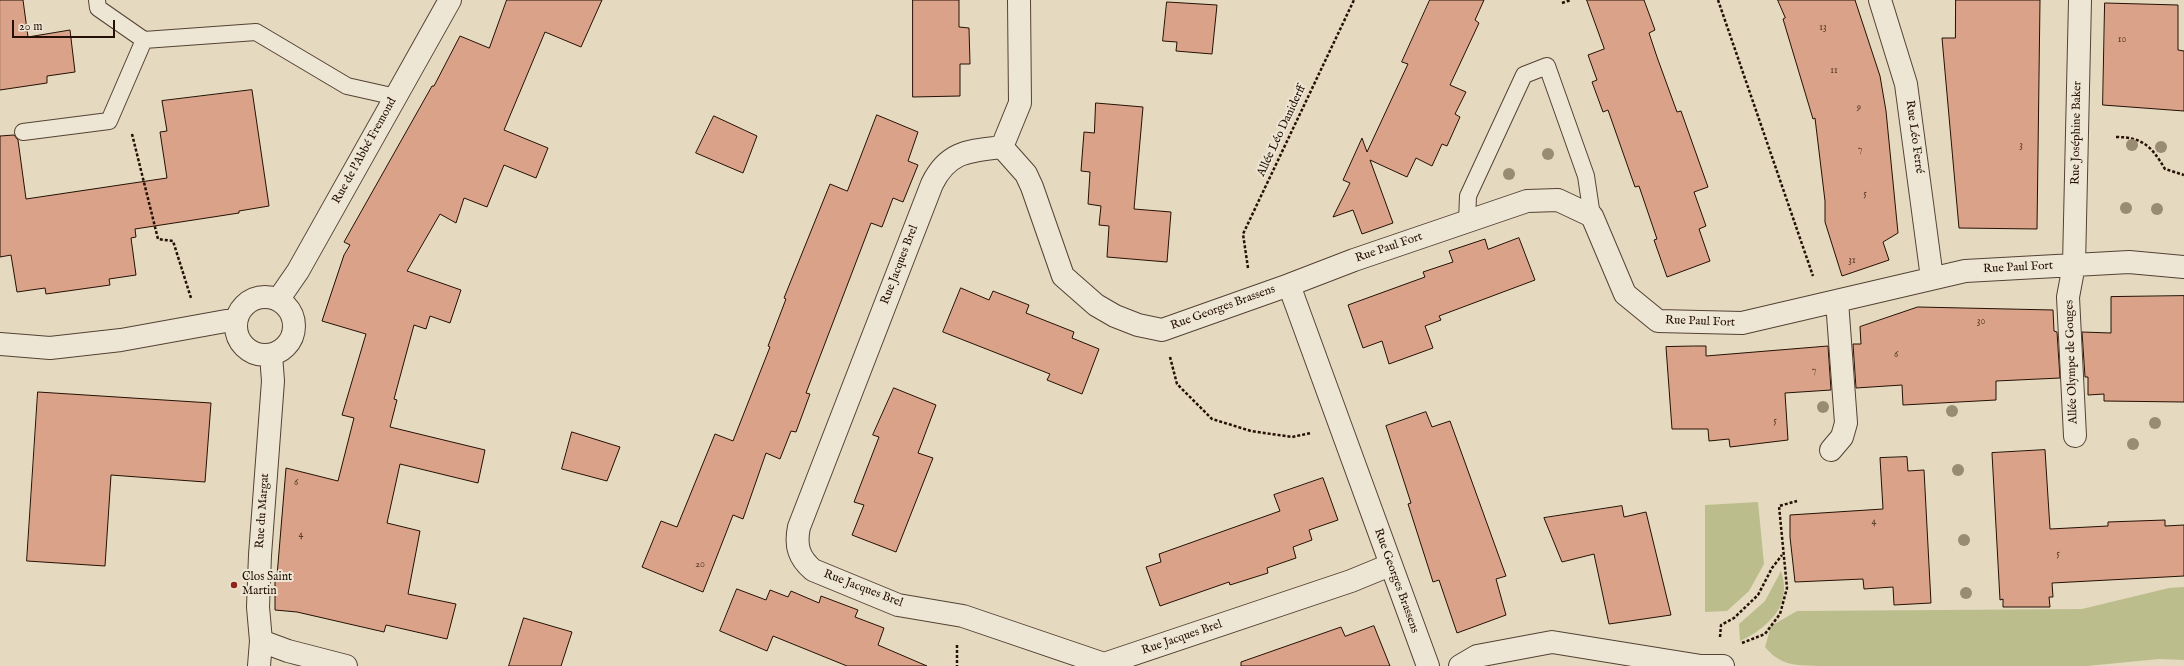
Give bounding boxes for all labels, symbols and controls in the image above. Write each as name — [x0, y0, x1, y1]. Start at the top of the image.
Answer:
scale bar — [14, 12, 117, 38]
text: 20 m — [19, 19, 42, 34]
house number: 13 — [1819, 22, 1827, 34]
house number: 10 — [2118, 34, 2126, 46]
house number: 11 — [1830, 65, 1838, 77]
street label: Rue Joséphine Baker — [2069, 81, 2085, 185]
street label: Allée Léo Daniderff — [1254, 83, 1310, 179]
street label: Rue de l'Abbé Fremond — [330, 96, 400, 206]
street label: Rue Léo Ferré — [1902, 99, 1926, 175]
house number: 9 — [1857, 102, 1861, 114]
house number: 3 — [2019, 140, 2023, 152]
house number: 7 — [1858, 144, 1862, 156]
house number: 5 — [1863, 188, 1867, 200]
street label: Rue Jacques Brel — [878, 223, 922, 307]
street label: Rue Paul Fort — [1354, 230, 1424, 266]
house number: 31 — [1848, 255, 1856, 267]
street label: Rue Paul Fort — [1983, 259, 2053, 277]
street label: Rue Georges Brassens — [1169, 282, 1277, 334]
street label: Allée Olympe de Gouges — [2063, 300, 2081, 424]
street label: Rue Paul Fort — [1665, 314, 1735, 330]
house number: 30 — [1977, 316, 1985, 328]
house number: 6 — [1894, 349, 1898, 361]
house number: 7 — [1812, 365, 1816, 377]
house number: 5 — [1773, 415, 1777, 427]
street label: Rue du Margat — [253, 473, 273, 549]
house number: 6 — [294, 477, 298, 489]
house number: 4 — [1872, 516, 1876, 528]
street label: Rue Georges Brassens — [1370, 527, 1422, 635]
house number: 4 — [299, 529, 303, 541]
house number: 5 — [2056, 548, 2060, 560]
house number: 20 — [695, 559, 705, 571]
street label: Rue Jacques Brel — [821, 567, 905, 611]
place label: Clos Saint Martin — [242, 571, 292, 599]
marker: Clos Saint Martin — [229, 580, 239, 590]
street label: Rue Jacques Brel — [1140, 618, 1224, 658]

